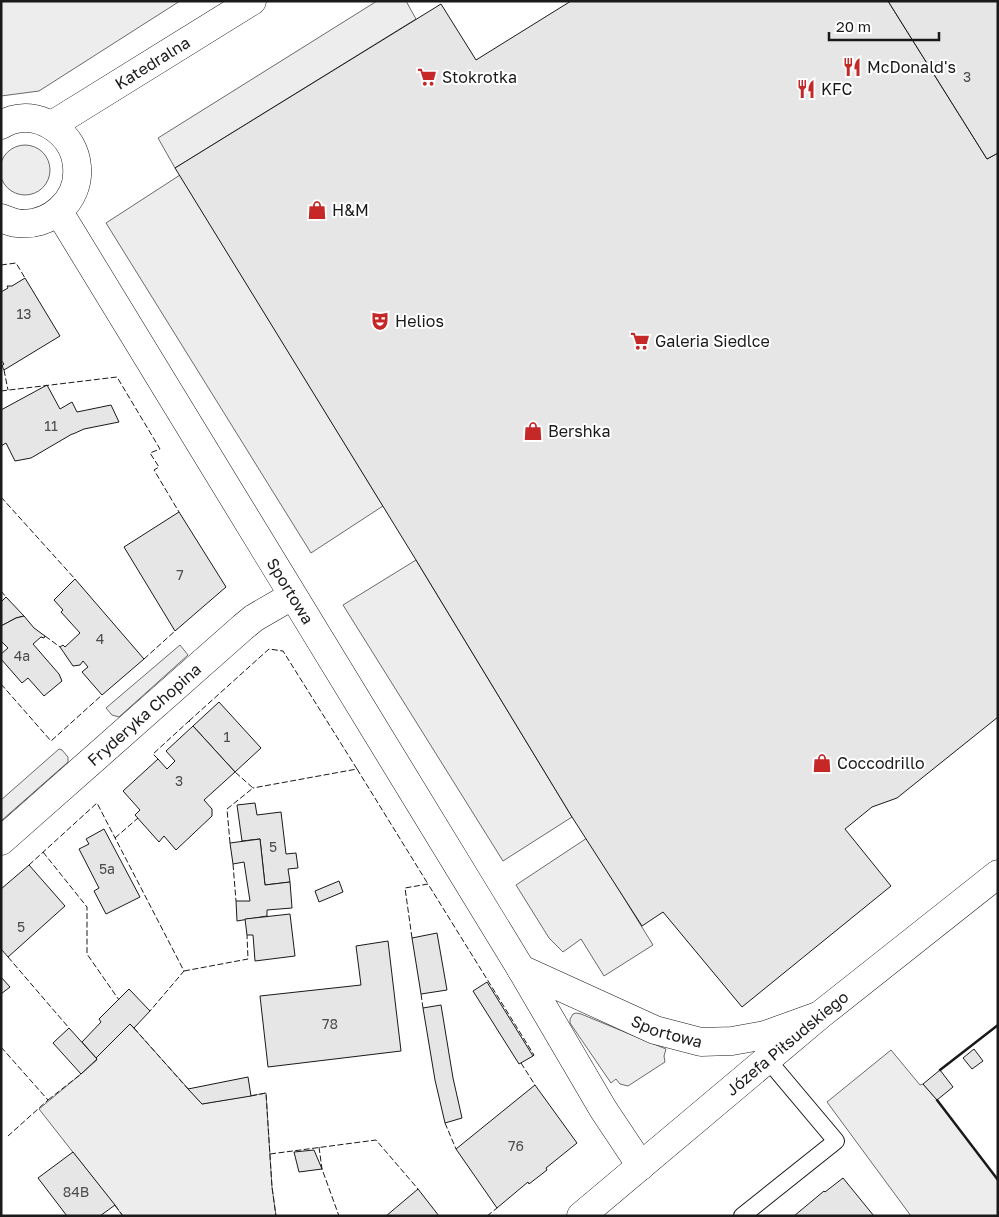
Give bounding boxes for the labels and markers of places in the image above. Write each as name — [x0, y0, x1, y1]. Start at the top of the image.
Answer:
restaurant icon: McDonald's — [841, 56, 863, 78]
place label: McDonald's — [867, 57, 956, 77]
supermarket icon: Stokrotka — [416, 66, 438, 88]
place label: Stokrotka — [442, 67, 517, 87]
restaurant icon: KFC — [795, 78, 817, 100]
place label: KFC — [821, 79, 852, 99]
shop icon: H&M — [306, 199, 328, 221]
place label: H&M — [332, 200, 369, 220]
theatre icon: Helios — [369, 310, 391, 332]
place label: Helios — [395, 311, 444, 331]
supermarket icon: Galeria Siedlce — [629, 330, 651, 352]
place label: Galeria Siedlce — [655, 331, 770, 351]
shop icon: Bershka — [522, 420, 544, 442]
place label: Bershka — [548, 421, 610, 441]
shop icon: Coccodrillo — [811, 752, 833, 774]
place label: Coccodrillo — [837, 753, 925, 773]

